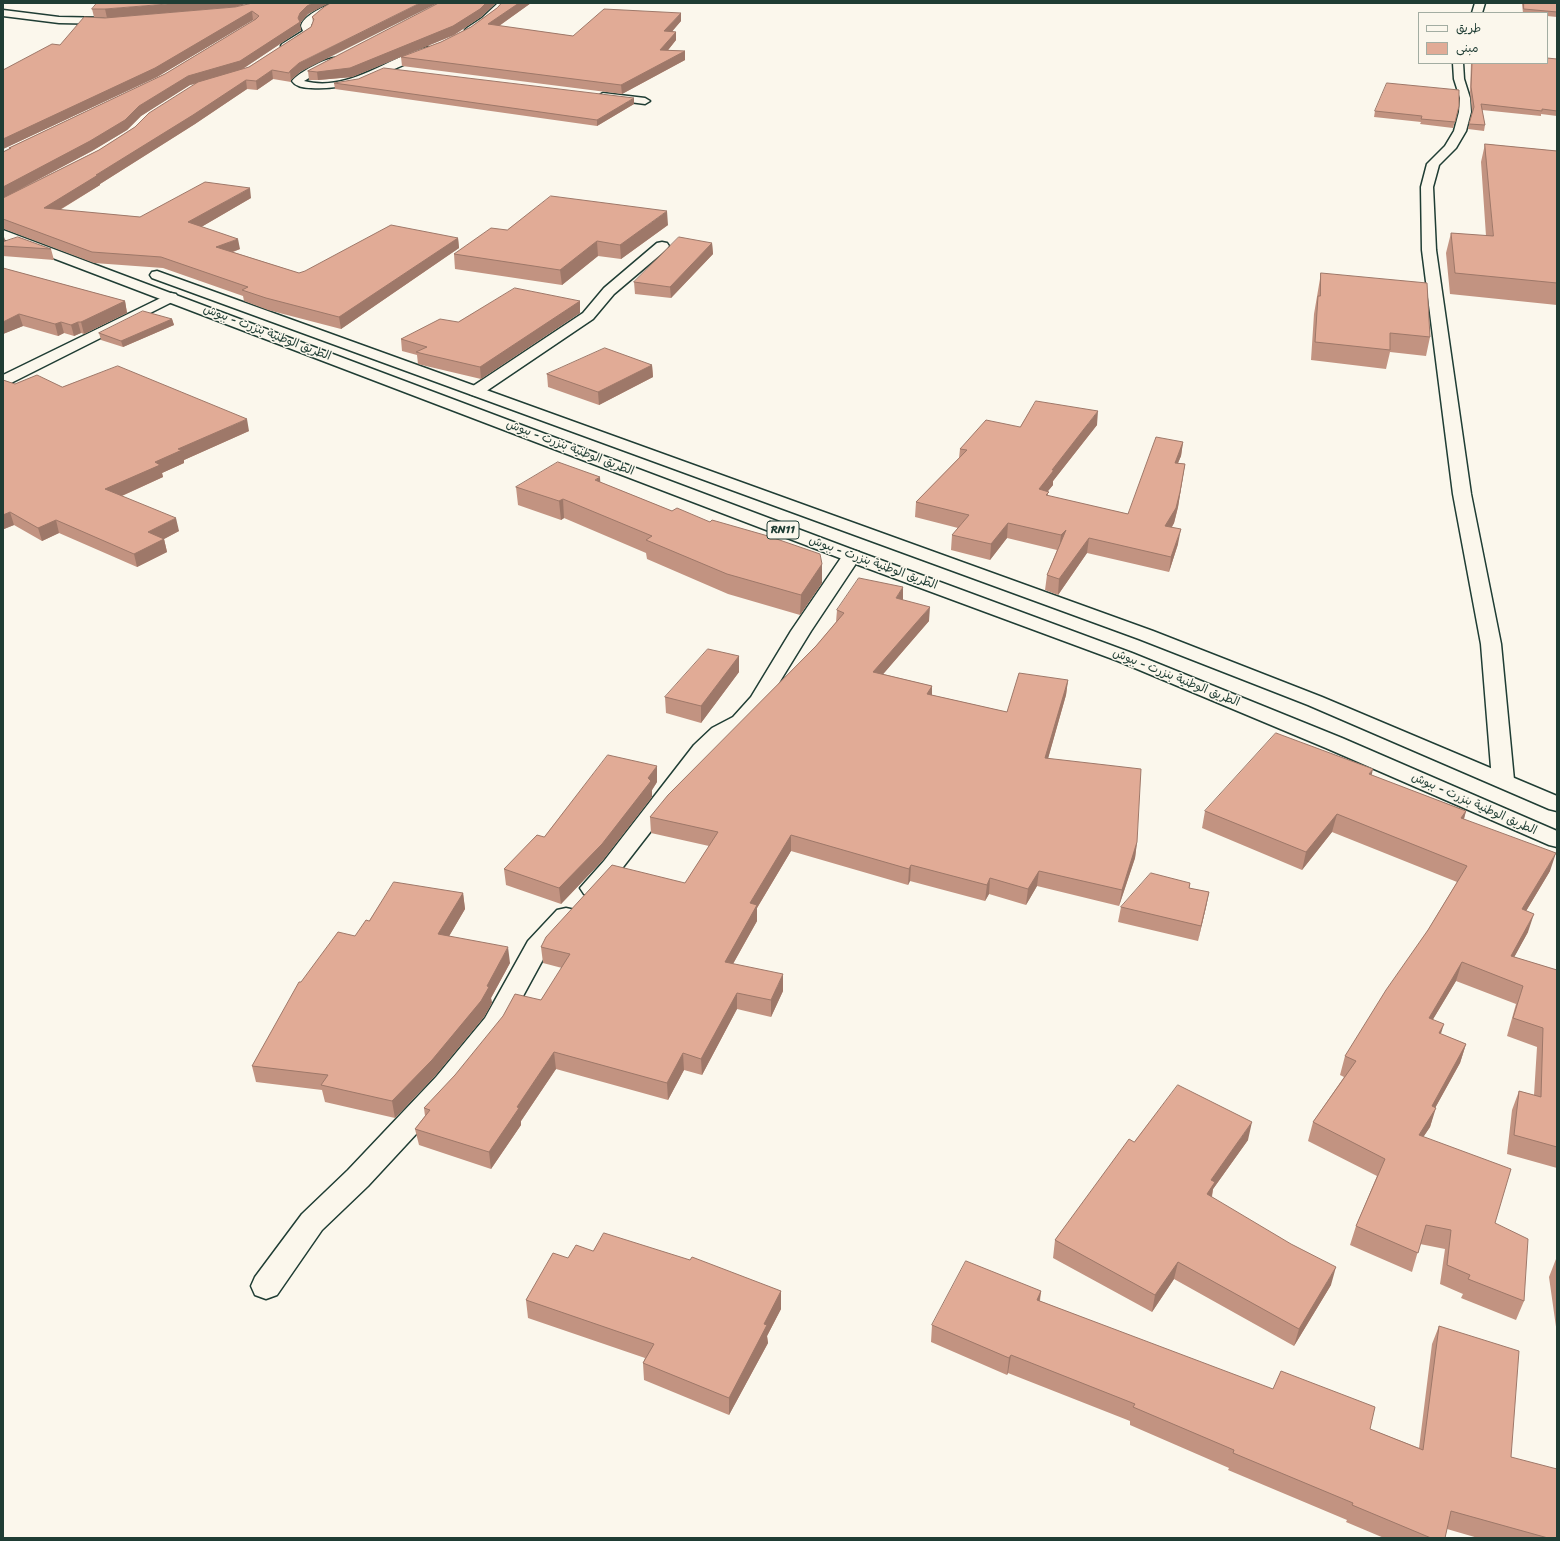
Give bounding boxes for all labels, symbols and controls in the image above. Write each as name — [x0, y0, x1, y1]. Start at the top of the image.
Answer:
legend — [1418, 12, 1548, 64]
text: طريق — [1456, 17, 1481, 39]
text: مبنى — [1456, 37, 1479, 59]
street label: الطريق الوطنية بنزرت - ببوش — [201, 302, 333, 364]
street label: الطريق الوطنية بنزرت - ببوش — [504, 417, 636, 479]
road number: RN11 — [767, 521, 799, 539]
street label: الطريق الوطنية بنزرت - ببوش — [807, 533, 939, 593]
street label: الطريق الوطنية بنزرت - ببوش — [1110, 646, 1242, 710]
street label: الطريق الوطنية بنزرت - ببوش — [1409, 770, 1539, 838]

